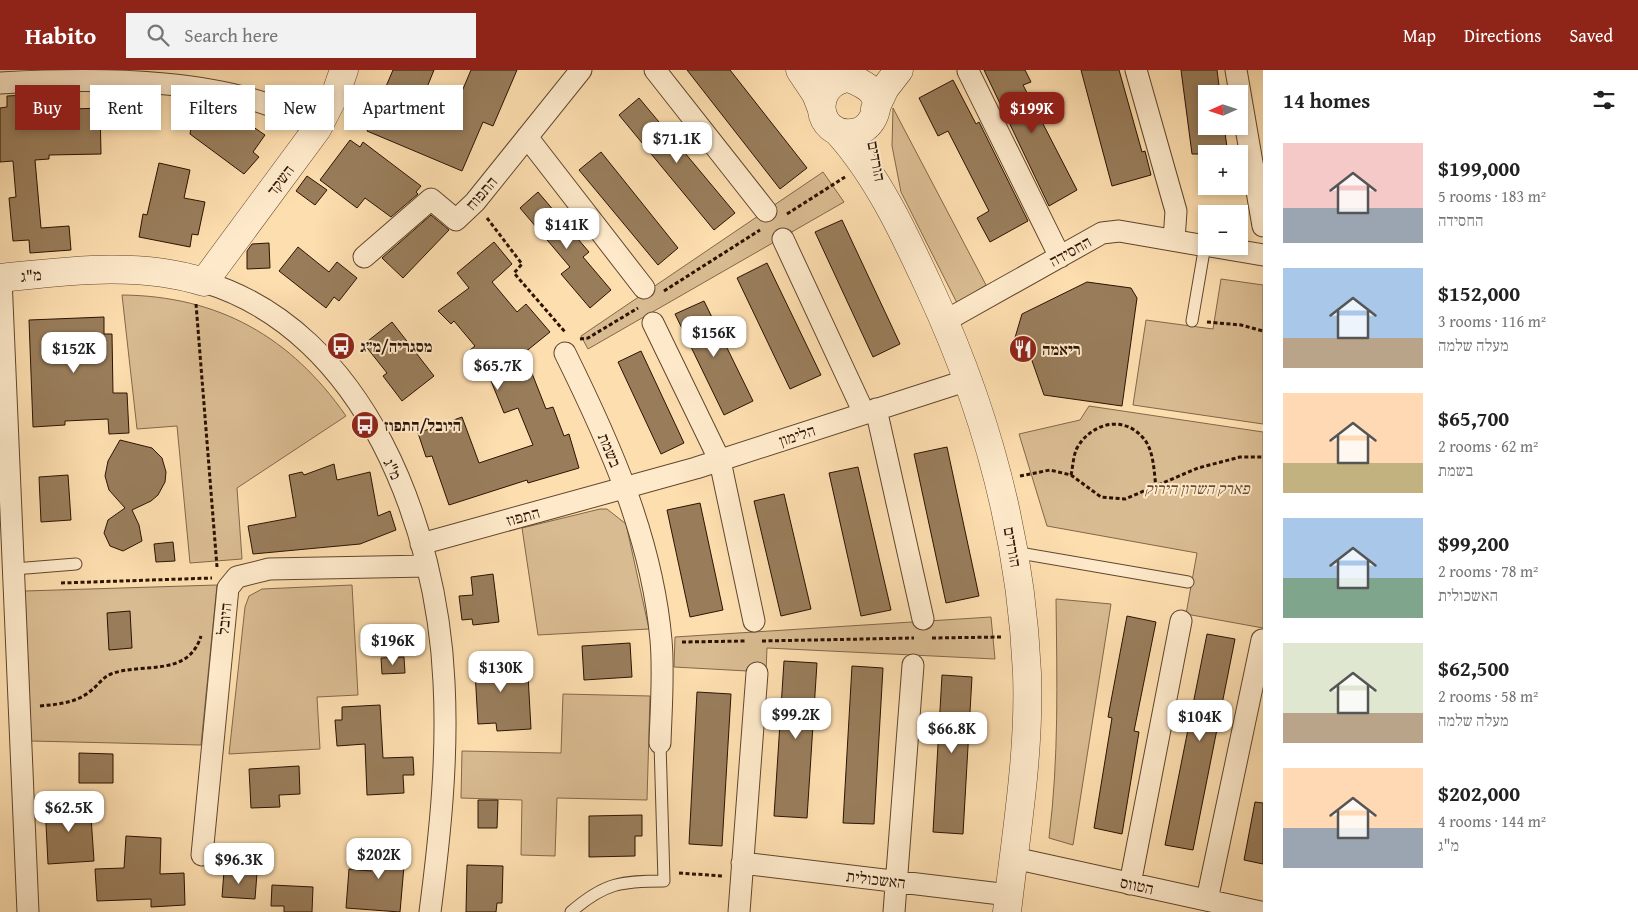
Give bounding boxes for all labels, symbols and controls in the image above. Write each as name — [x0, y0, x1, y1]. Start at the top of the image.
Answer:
search box — [126, 13, 476, 58]
text: Habito — [25, 18, 96, 53]
icon: search — [144, 21, 172, 49]
text: Search here — [184, 21, 278, 49]
text: Map — [1403, 22, 1436, 49]
text: Directions — [1464, 22, 1541, 49]
text: Saved — [1569, 22, 1613, 49]
chip: Buy — [15, 85, 80, 130]
chip: Rent — [90, 85, 161, 130]
chip: Filters — [171, 85, 255, 130]
chip: New — [265, 85, 334, 130]
chip: Apartment — [344, 85, 463, 130]
north arrow — [1198, 85, 1248, 135]
map controls — [1198, 85, 1248, 255]
text: 14 homes — [1283, 85, 1370, 116]
icon: filters — [1590, 86, 1618, 114]
pin: $199K — [997, 92, 1067, 134]
text: $199K — [1010, 96, 1054, 120]
pin: $71.1K — [636, 122, 718, 164]
text: $71.1K — [653, 126, 701, 150]
street label: הורדים — [861, 139, 893, 183]
button: + — [1198, 145, 1248, 195]
text: $199,000 — [1438, 153, 1520, 184]
street label: השקד — [260, 159, 300, 201]
icon: home — [1323, 163, 1383, 223]
street label: התפוח — [459, 171, 503, 215]
text: 5 rooms · 183 m² — [1438, 184, 1546, 208]
button: − — [1198, 205, 1248, 255]
pin: $141K — [532, 208, 602, 250]
text: החסידה — [1438, 208, 1483, 232]
text: $141K — [545, 212, 589, 236]
street label: החסידה — [1044, 230, 1096, 272]
street label: מ"ג — [19, 262, 43, 288]
text: $152,000 — [1438, 278, 1520, 309]
icon: home — [1323, 288, 1383, 348]
text: 3 rooms · 116 m² — [1438, 309, 1546, 333]
pin: $156K — [679, 316, 749, 358]
text: $156K — [692, 320, 736, 344]
bus stop icon: מסגריה/מ״ג — [326, 331, 356, 361]
pin: $152K — [39, 332, 109, 374]
text: מעלה שלמה — [1438, 333, 1509, 357]
place label: מסגריה/מ״ג — [360, 334, 433, 358]
restaurant icon: ריאמה — [1008, 334, 1038, 364]
text: $152K — [52, 336, 96, 360]
place label: ריאמה — [1042, 337, 1081, 361]
pin: $65.7K — [457, 348, 539, 391]
text: $65.7K — [474, 353, 522, 377]
text: $65,700 — [1438, 403, 1509, 434]
bus stop icon: היובל/התפוז — [350, 410, 380, 440]
place label: היובל/התפוז — [384, 413, 461, 437]
icon: home — [1323, 413, 1383, 473]
street label: הלימון — [776, 418, 818, 452]
street label: בשמת — [592, 429, 628, 471]
text: 2 rooms · 62 m² — [1438, 434, 1538, 458]
street label: מ"ג — [378, 454, 408, 484]
text: בשמת — [1438, 458, 1473, 482]
park label: פארק השרון הירוק — [1144, 476, 1250, 500]
street label: התפוז — [503, 500, 543, 532]
street label: הורדים — [998, 525, 1028, 569]
text: $99,200 — [1438, 528, 1509, 559]
icon: home — [1323, 538, 1383, 598]
text: 2 rooms · 78 m² — [1438, 559, 1538, 583]
text: האשכולית — [1438, 583, 1498, 607]
street label: היובל — [210, 602, 238, 636]
pin: $196K — [358, 624, 428, 666]
text: $196K — [371, 628, 415, 652]
pin: $130K — [466, 650, 536, 693]
text: $62,500 — [1438, 653, 1509, 684]
text: $130K — [479, 655, 523, 679]
icon: home — [1323, 663, 1383, 723]
text: 2 rooms · 58 m² — [1438, 684, 1538, 708]
pin: $99.2K — [755, 698, 837, 740]
pin: $104K — [1165, 700, 1235, 742]
text: $99.2K — [772, 702, 820, 726]
text: $104K — [1178, 704, 1222, 728]
text: מעלה שלמה — [1438, 708, 1509, 732]
pin: $66.8K — [911, 712, 993, 754]
text: $66.8K — [928, 716, 976, 740]
text: $202,000 — [1438, 778, 1520, 809]
icon: home — [1323, 788, 1383, 848]
pin: $62.5K — [28, 790, 110, 833]
text: $62.5K — [45, 795, 93, 819]
text: 4 rooms · 144 m² — [1438, 809, 1546, 833]
text: מ"ג — [1438, 833, 1459, 857]
pin: $202K — [344, 838, 414, 880]
pin: $96.3K — [198, 842, 280, 885]
text: $202K — [357, 842, 401, 866]
text: $96.3K — [215, 847, 263, 871]
street label: האשכולית — [845, 863, 907, 895]
street label: הטווס — [1118, 870, 1156, 900]

